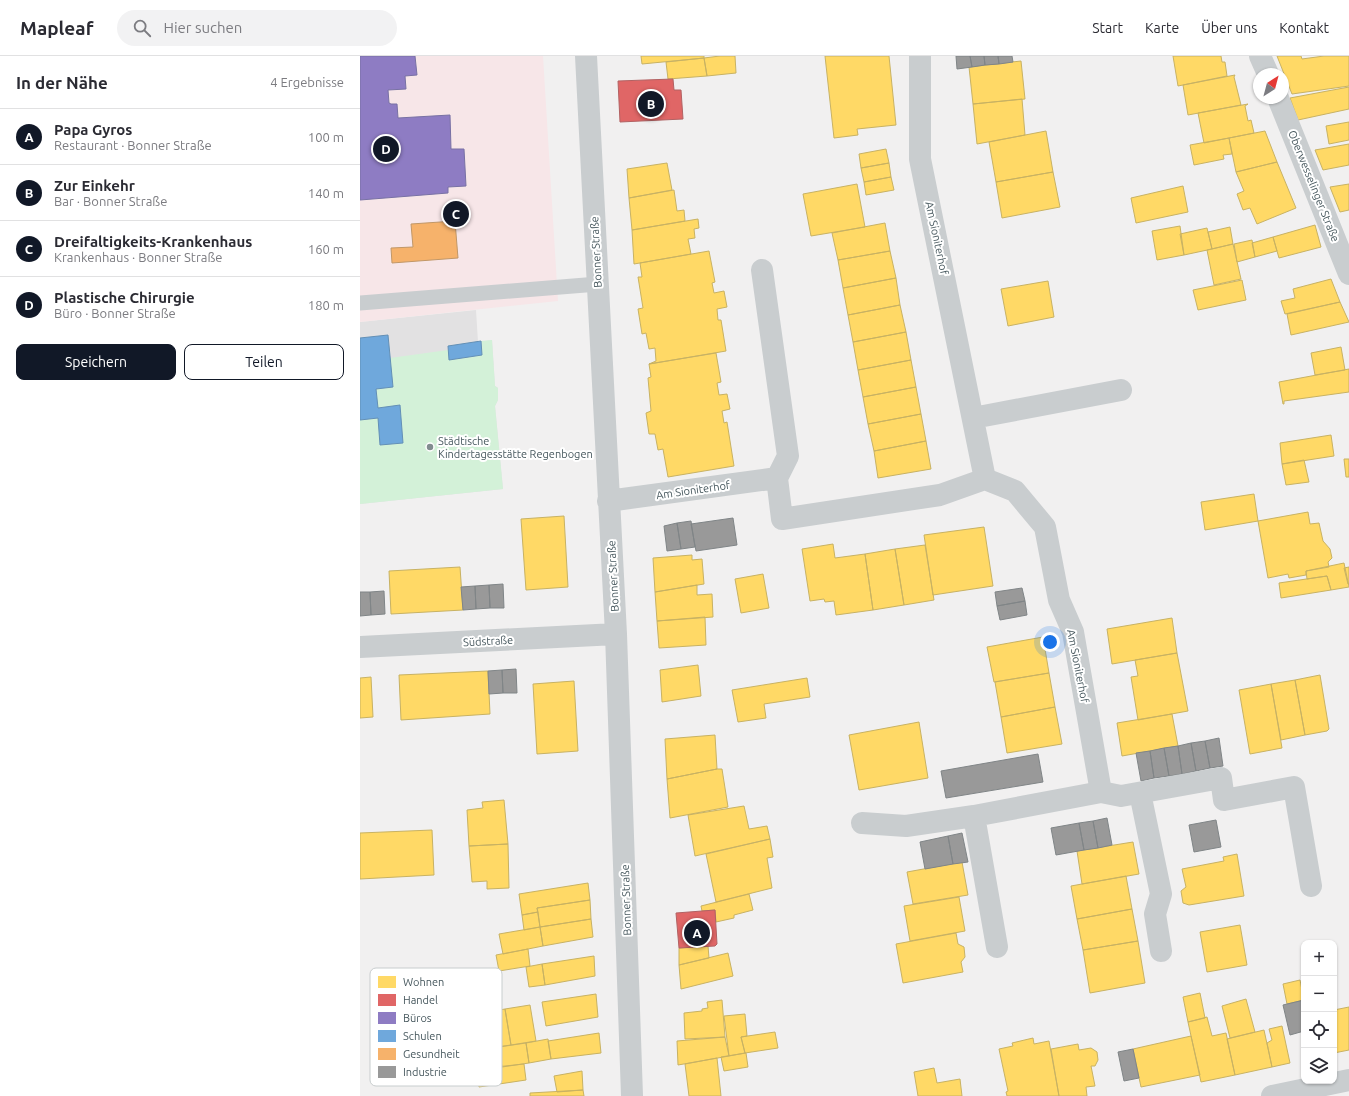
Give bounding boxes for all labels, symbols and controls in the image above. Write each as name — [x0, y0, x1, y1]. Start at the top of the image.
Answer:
search box — [117, 10, 397, 46]
text: Mapleaf — [20, 17, 93, 39]
icon: search — [131, 17, 153, 39]
text: Hier suchen — [163, 19, 242, 36]
text: Start — [1092, 20, 1123, 36]
text: Karte — [1145, 20, 1179, 36]
text: Über uns — [1201, 20, 1257, 36]
text: Kontakt — [1279, 20, 1329, 36]
north arrow — [1253, 68, 1289, 104]
text: In der Nähe — [16, 73, 108, 92]
text: 4 Ergebnisse — [270, 75, 344, 89]
pin: B — [638, 89, 664, 119]
text: Papa Gyros — [54, 121, 132, 138]
street label: Oberwesselinger Straße — [1286, 128, 1342, 244]
text: A — [24, 130, 34, 144]
text: 100 m — [308, 130, 344, 144]
pin: D — [373, 134, 399, 164]
text: Restaurant · Bonner Straße — [54, 138, 212, 152]
text: Zur Einkehr — [54, 177, 135, 194]
text: B — [25, 186, 33, 200]
text: 140 m — [308, 186, 344, 200]
text: Bar · Bonner Straße — [54, 194, 167, 208]
pin: C — [443, 199, 469, 229]
street label: Am Sioniterhof — [923, 200, 951, 276]
street label: Bonner Straße — [588, 216, 604, 288]
text: Dreifaltigkeits-Krankenhaus — [54, 233, 252, 250]
text: C — [25, 242, 33, 256]
text: 160 m — [308, 242, 344, 256]
text: Krankenhaus · Bonner Straße — [54, 250, 223, 264]
text: Plastische Chirurgie — [54, 289, 195, 306]
text: D — [24, 298, 34, 312]
text: 180 m — [308, 298, 344, 312]
text: Büro · Bonner Straße — [54, 306, 176, 320]
button: Speichern — [16, 344, 176, 380]
button: Teilen — [184, 344, 344, 380]
place label: Städtische Kindertagesstätte Regenbogen — [438, 435, 593, 460]
marker: Städtische Kindertagesstätte Regenbogen — [425, 442, 435, 452]
street label: Am Sioniterhof — [655, 479, 731, 501]
street label: Bonner Straße — [605, 540, 621, 612]
street label: Am Sioniterhof — [1065, 628, 1091, 704]
your location — [1040, 632, 1060, 652]
street label: Südstraße — [463, 634, 513, 648]
street label: Bonner Straße — [619, 864, 633, 936]
pin: A — [684, 918, 710, 948]
map controls — [1301, 940, 1337, 1084]
button: + — [1301, 940, 1337, 976]
legend — [370, 968, 502, 1086]
text: Wohnen — [403, 976, 444, 988]
button: − — [1301, 976, 1337, 1012]
text: Handel — [403, 994, 438, 1006]
text: Büros — [403, 1012, 432, 1024]
button: locate — [1301, 1012, 1337, 1048]
text: Schulen — [403, 1030, 442, 1042]
text: Gesundheit — [403, 1048, 460, 1060]
button: layers — [1301, 1048, 1337, 1084]
text: Industrie — [403, 1066, 447, 1078]

